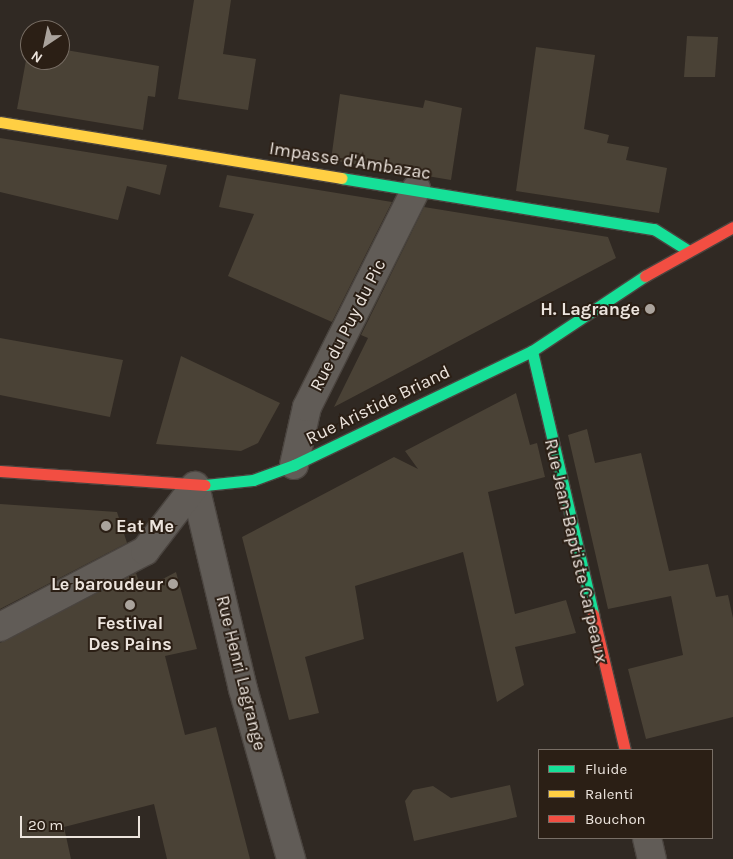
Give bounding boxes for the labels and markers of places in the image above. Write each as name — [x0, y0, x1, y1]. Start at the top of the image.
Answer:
place label: H. Lagrange — [540, 298, 640, 320]
marker: H. Lagrange — [644, 303, 656, 315]
place label: Eat Me — [116, 515, 174, 537]
marker: Eat Me — [100, 520, 112, 532]
place label: Le baroudeur — [51, 573, 163, 595]
marker: Le baroudeur — [167, 578, 179, 590]
marker: Festival Des Pains — [124, 599, 136, 611]
place label: Festival Des Pains — [88, 613, 172, 656]

